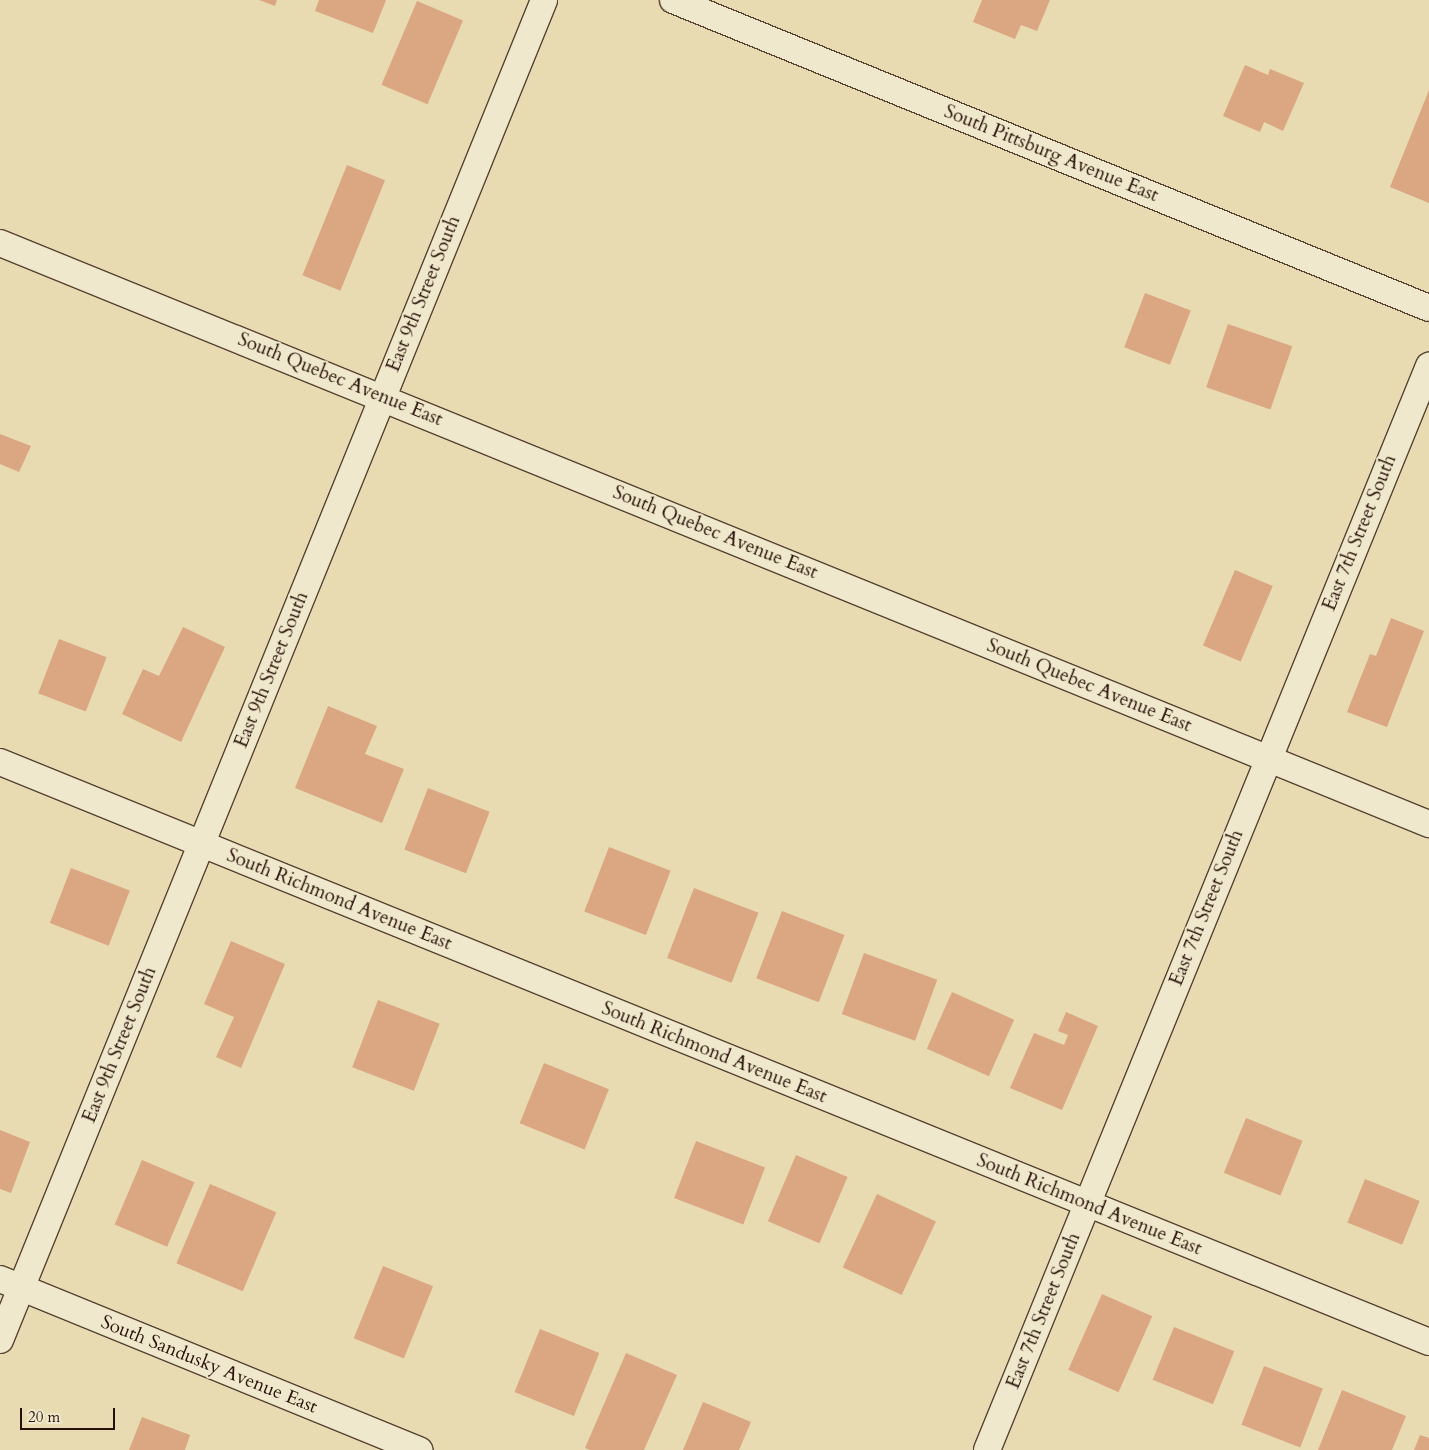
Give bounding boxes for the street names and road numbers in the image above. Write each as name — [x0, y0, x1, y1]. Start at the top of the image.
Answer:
street label: South Pittsburg Avenue East — [941, 101, 1161, 207]
street label: East 9th Street South — [382, 213, 466, 375]
street label: South Quebec Avenue East — [234, 328, 446, 432]
street label: East 7th Street South — [1318, 452, 1402, 614]
street label: South Quebec Avenue East — [609, 481, 821, 585]
street label: East 9th Street South — [230, 589, 314, 751]
street label: South Quebec Avenue East — [983, 634, 1195, 738]
street label: East 7th Street South — [1165, 827, 1249, 989]
street label: South Richmond Avenue East — [223, 844, 455, 956]
street label: East 9th Street South — [78, 964, 162, 1126]
street label: South Richmond Avenue East — [598, 997, 830, 1109]
street label: South Richmond Avenue East — [973, 1149, 1205, 1261]
street label: East 7th Street South — [1002, 1230, 1086, 1392]
street label: South Sandusky Avenue East — [97, 1311, 321, 1419]

